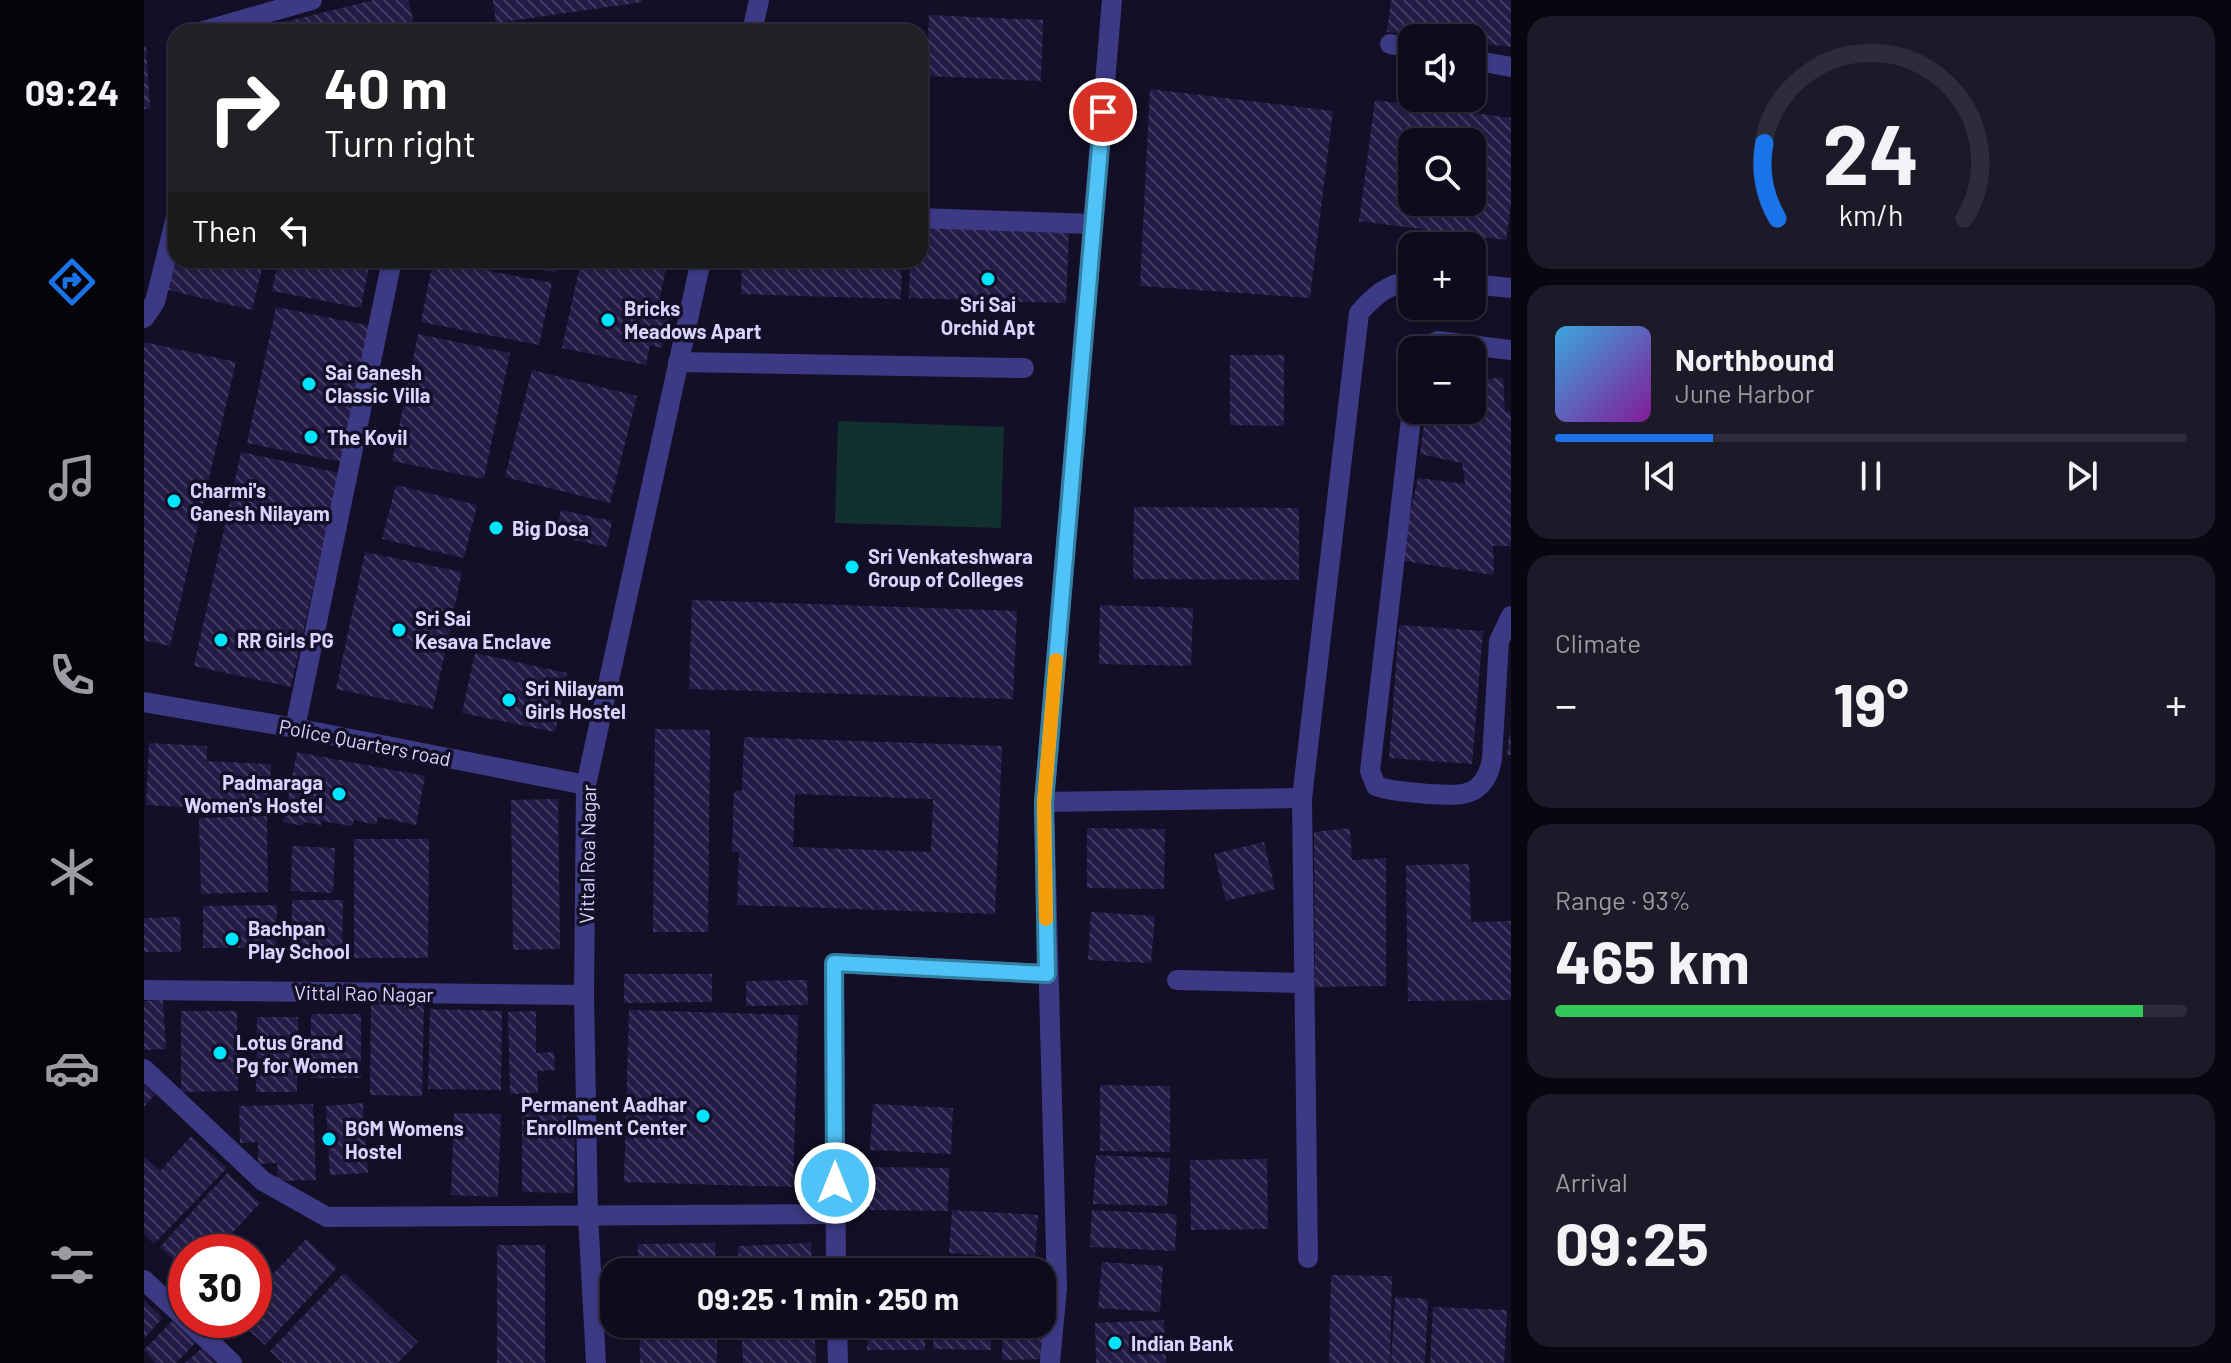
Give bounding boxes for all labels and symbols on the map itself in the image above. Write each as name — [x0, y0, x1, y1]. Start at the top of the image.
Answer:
pin — [1069, 78, 1137, 146]
marker: Sri Sai Orchid Apt — [979, 270, 997, 288]
place label: Sri Sai Orchid Apt — [941, 292, 1035, 339]
place label: Bricks Meadows Apart — [624, 296, 761, 343]
marker: Bricks Meadows Apart — [599, 311, 617, 329]
place label: Sai Ganesh Classic Villa — [325, 360, 430, 407]
marker: Sai Ganesh Classic Villa — [300, 375, 318, 393]
place label: The Kovil — [327, 425, 407, 449]
marker: The Kovil — [302, 428, 320, 446]
place label: Charmi's Ganesh Nilayam — [190, 478, 330, 525]
marker: Charmi's Ganesh Nilayam — [165, 492, 183, 510]
place label: Big Dosa — [512, 516, 589, 540]
marker: Big Dosa — [487, 519, 505, 537]
place label: Sri Venkateshwara Group of Colleges — [868, 544, 1033, 591]
marker: Sri Venkateshwara Group of Colleges — [843, 558, 861, 576]
place label: Sri Sai Kesava Enclave — [415, 606, 552, 653]
marker: Sri Sai Kesava Enclave — [390, 621, 408, 639]
place label: RR Girls PG — [237, 628, 334, 652]
marker: RR Girls PG — [212, 631, 230, 649]
place label: Sri Nilayam Girls Hostel — [525, 676, 626, 723]
marker: Sri Nilayam Girls Hostel — [500, 691, 518, 709]
street label: Police Quarters road — [277, 714, 453, 770]
place label: Padmaraga Women's Hostel — [184, 770, 323, 817]
street label: Vittal Roa Nagar — [574, 784, 600, 924]
marker: Padmaraga Women's Hostel — [330, 785, 348, 803]
place label: Bachpan Play School — [248, 916, 350, 963]
marker: Bachpan Play School — [223, 930, 241, 948]
street label: Vittal Rao Nagar — [294, 980, 434, 1006]
place label: Lotus Grand Pg for Women — [236, 1030, 359, 1077]
marker: Lotus Grand Pg for Women — [211, 1044, 229, 1062]
place label: Permanent Aadhar Enrollment Center — [521, 1092, 687, 1139]
marker: Permanent Aadhar Enrollment Center — [694, 1107, 712, 1125]
place label: BGM Womens Hostel — [345, 1116, 464, 1163]
marker: BGM Womens Hostel — [320, 1130, 338, 1148]
position arrow — [793, 1141, 877, 1225]
speed limit sign: 30 — [168, 1234, 272, 1338]
place label: Indian Bank — [1131, 1331, 1234, 1355]
marker: Indian Bank — [1106, 1334, 1124, 1352]

